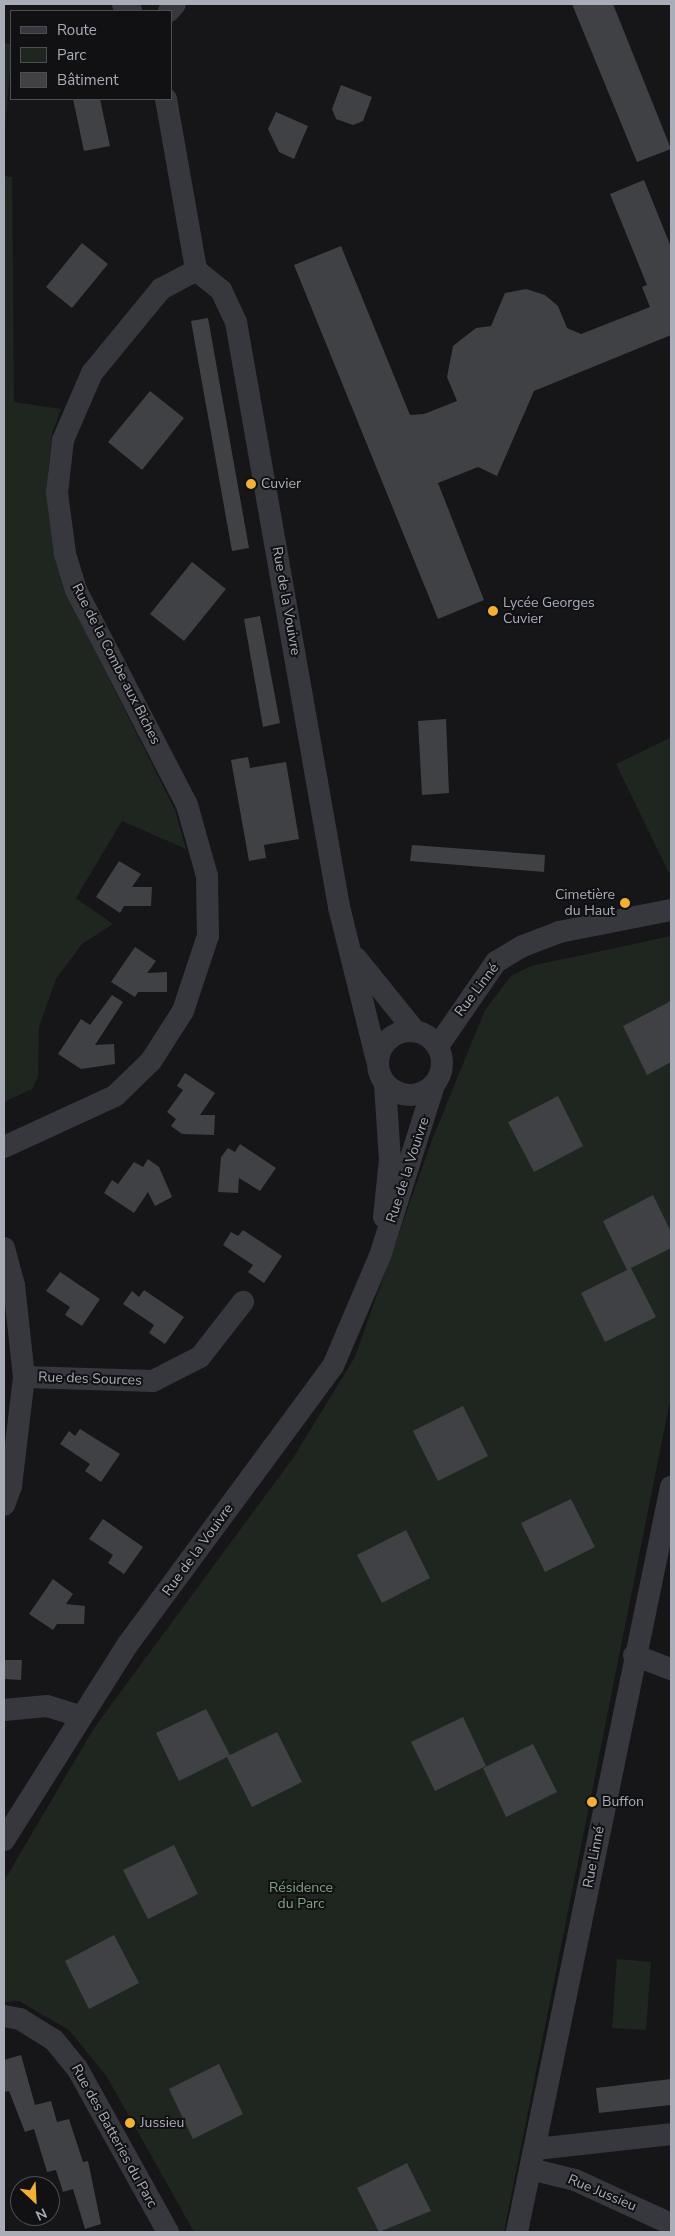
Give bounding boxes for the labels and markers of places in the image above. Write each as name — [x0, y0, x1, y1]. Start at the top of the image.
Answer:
place label: Cuvier — [261, 476, 301, 492]
marker: Cuvier — [245, 478, 257, 490]
place label: Lycée Georges Cuvier — [503, 595, 595, 628]
marker: Lycée Georges Cuvier — [487, 605, 499, 617]
place label: Cimetière du Haut — [555, 887, 615, 920]
marker: Cimetière du Haut — [619, 897, 631, 909]
place label: Buffon — [602, 1794, 644, 1810]
marker: Buffon — [586, 1796, 598, 1808]
place label: Jussieu — [140, 2115, 184, 2131]
marker: Jussieu — [124, 2117, 136, 2129]

